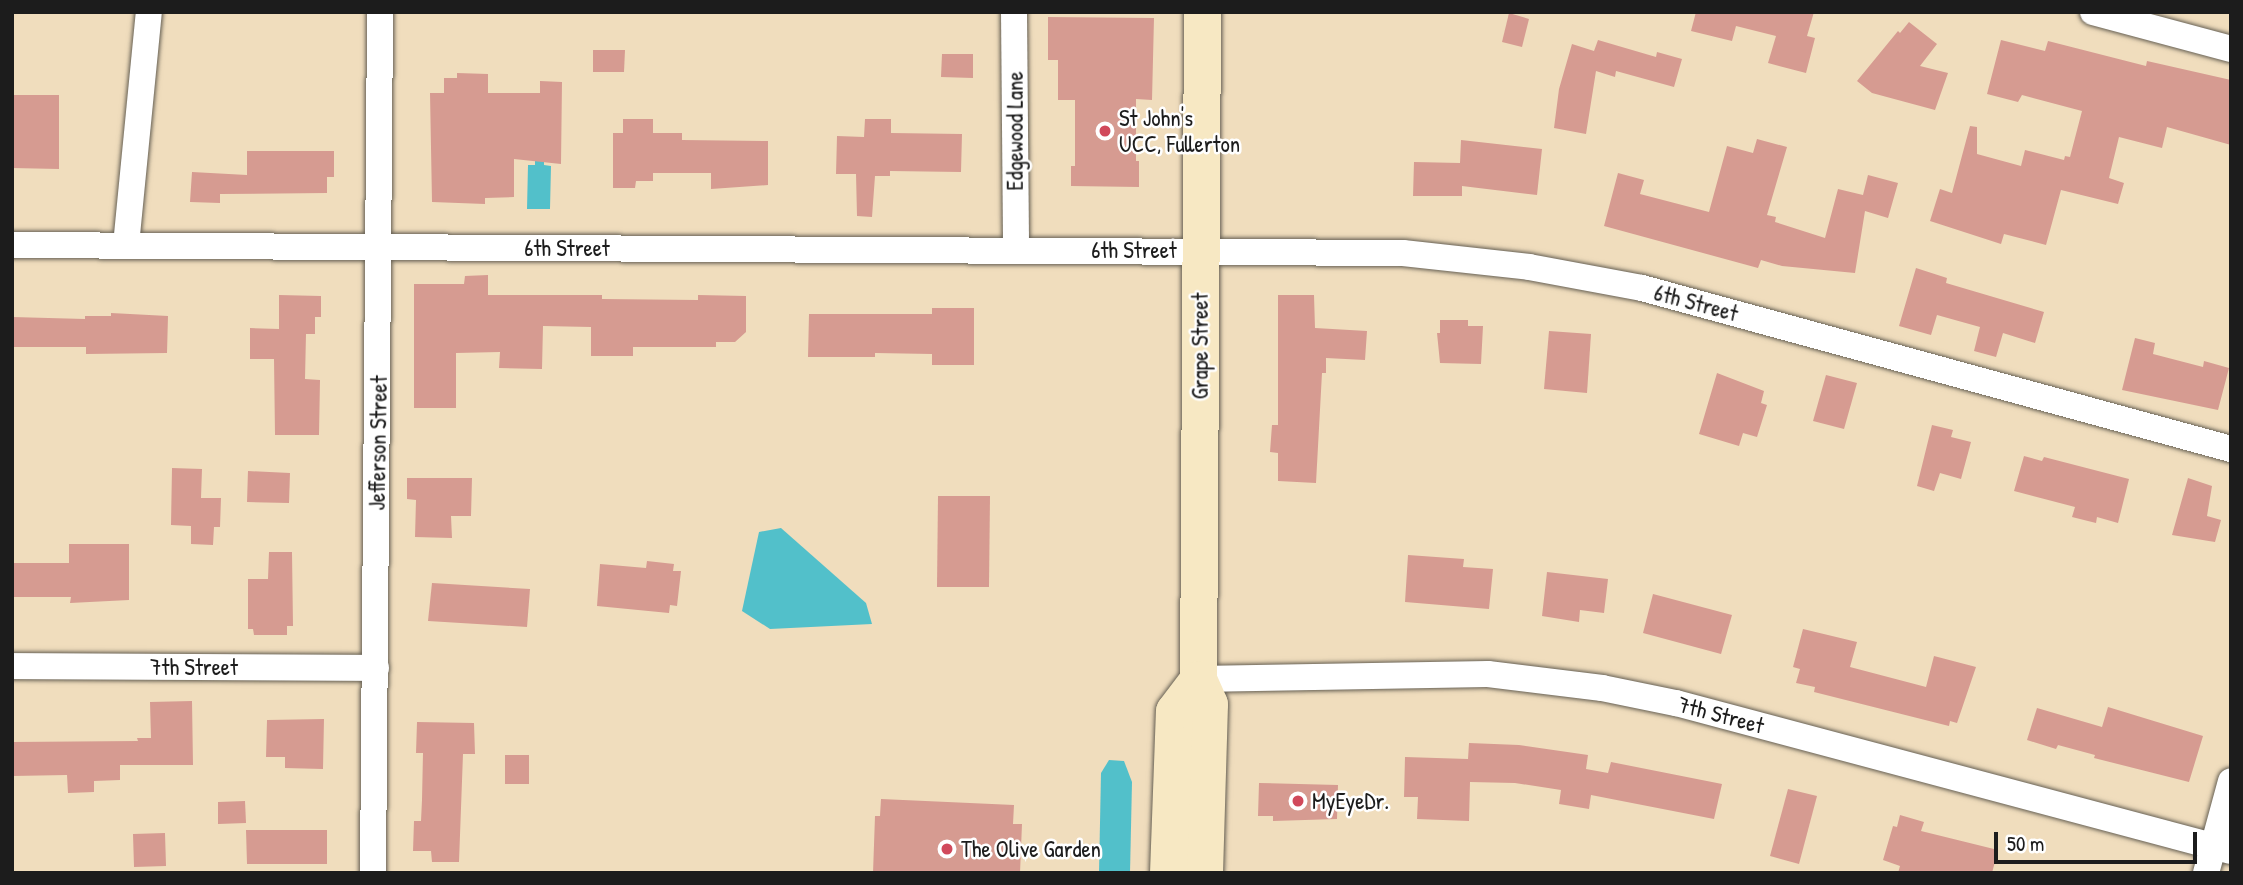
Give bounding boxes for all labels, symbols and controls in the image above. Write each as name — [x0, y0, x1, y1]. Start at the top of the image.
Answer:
street label: Edgewood Lane — [1001, 71, 1029, 191]
place label: St John's UCC, Fullerton — [1119, 104, 1240, 158]
marker: St John's UCC, Fullerton — [1097, 123, 1113, 139]
street label: 6th Street — [524, 234, 610, 262]
street label: 6th Street — [1091, 236, 1177, 264]
street label: 6th Street — [1651, 279, 1741, 327]
street label: Grape Street — [1186, 293, 1214, 399]
street label: Jefferson Street — [363, 375, 393, 511]
street label: 7th Street — [150, 653, 238, 681]
street label: 7th Street — [1675, 690, 1767, 740]
place label: MyEyeDr. — [1312, 787, 1389, 815]
marker: MyEyeDr. — [1290, 793, 1306, 809]
scale bar — [1998, 818, 2201, 862]
text: 50 m — [2007, 829, 2044, 858]
place label: The Olive Garden — [961, 835, 1101, 863]
marker: The Olive Garden — [939, 841, 955, 857]

